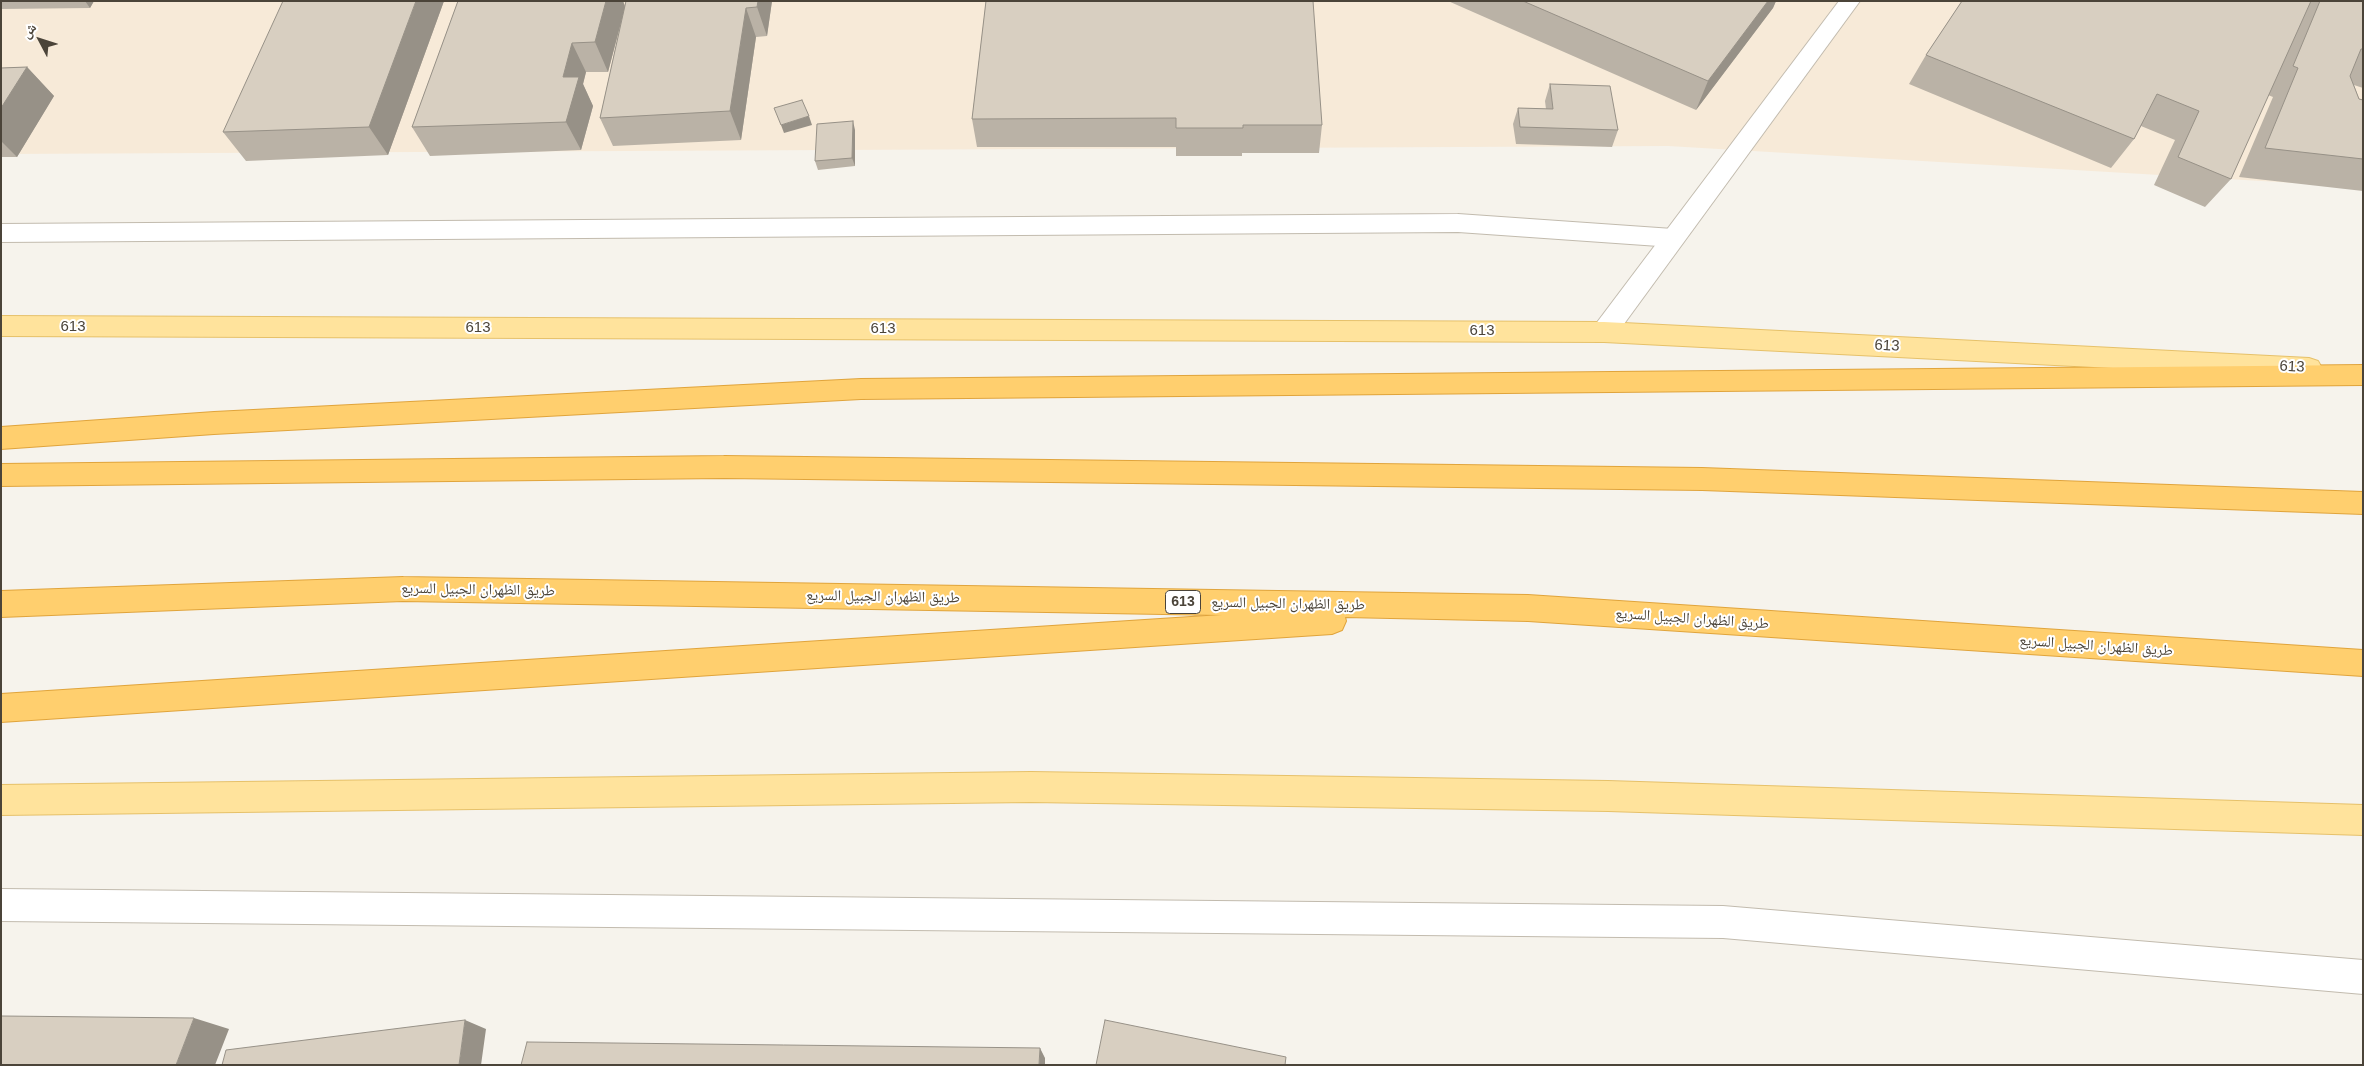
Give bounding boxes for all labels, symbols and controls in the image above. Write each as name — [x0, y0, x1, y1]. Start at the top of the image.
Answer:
north arrow — [15, 15, 65, 65]
text: ش — [18, 20, 39, 41]
street label: 613 — [60, 318, 86, 336]
street label: 613 — [465, 319, 491, 337]
street label: 613 — [870, 320, 896, 338]
street label: 613 — [1469, 322, 1495, 340]
street label: 613 — [1874, 336, 1900, 356]
street label: 613 — [2279, 357, 2305, 377]
street label: طريق الظهران الجبيل السريع — [401, 580, 555, 600]
street label: طريق الظهران الجبيل السريع — [806, 587, 960, 607]
road number: 613 — [1166, 590, 1200, 614]
street label: طريق الظهران الجبيل السريع — [1211, 594, 1365, 614]
street label: طريق الظهران الجبيل السريع — [1615, 605, 1769, 633]
street label: طريق الظهران الجبيل السريع — [2019, 632, 2173, 660]

